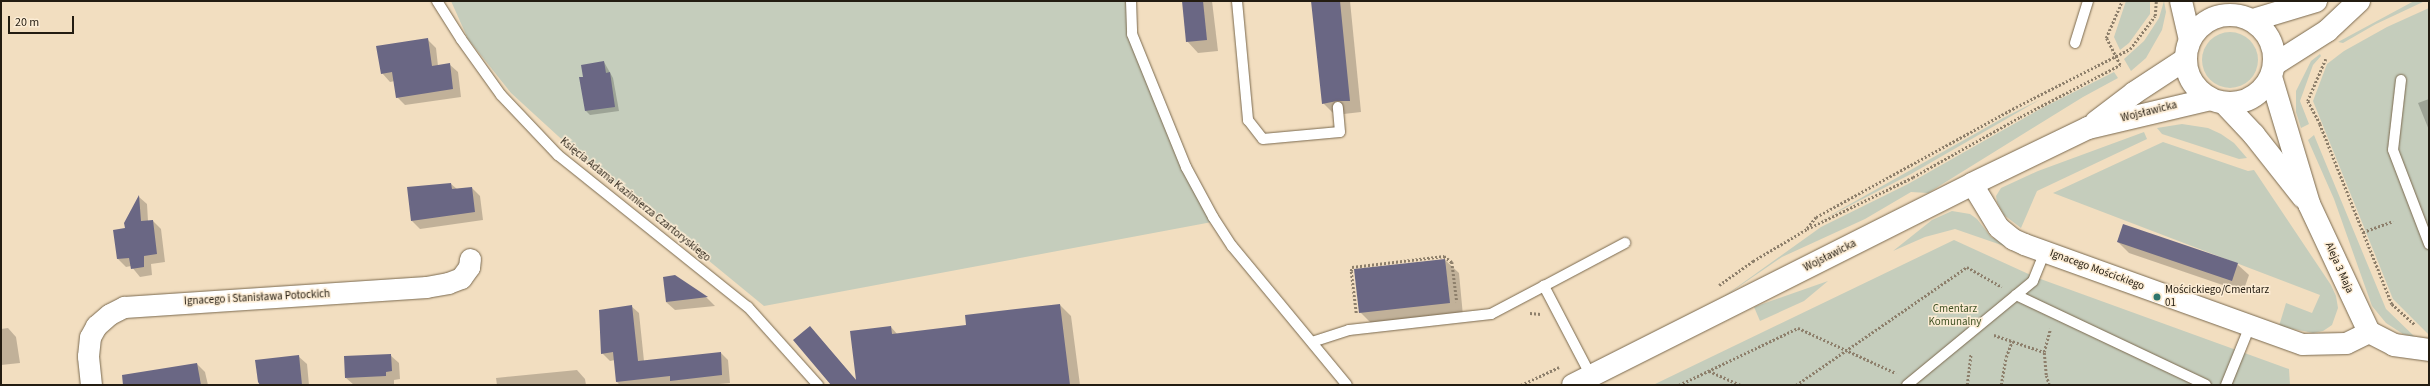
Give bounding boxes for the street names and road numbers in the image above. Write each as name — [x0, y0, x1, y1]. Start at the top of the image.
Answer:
street label: Wojsławicka — [2120, 99, 2178, 125]
street label: Księcia Adama Kazimierza Czartoryskiego — [557, 135, 713, 265]
street label: Wojsławicka — [1801, 237, 1859, 275]
street label: Aleja 3 Maja — [2322, 241, 2356, 295]
street label: Ignacego Mościckiego — [2048, 247, 2146, 293]
street label: Ignacego i Stanisława Potockich — [184, 288, 330, 308]

